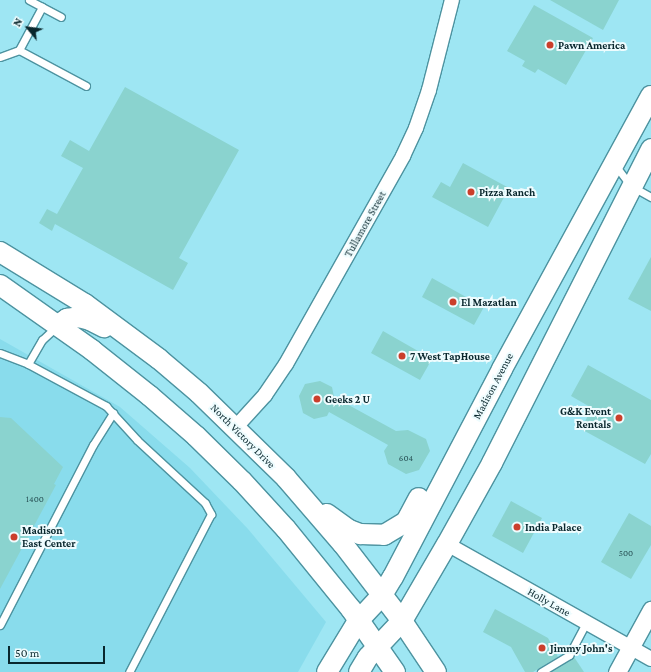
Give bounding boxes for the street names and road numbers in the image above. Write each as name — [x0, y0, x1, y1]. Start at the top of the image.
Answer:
street label: Tullamore Street — [341, 189, 389, 259]
street label: Madison Avenue — [470, 351, 516, 421]
street label: North Victory Drive — [208, 401, 278, 471]
street label: Holly Lane — [525, 585, 573, 619]

